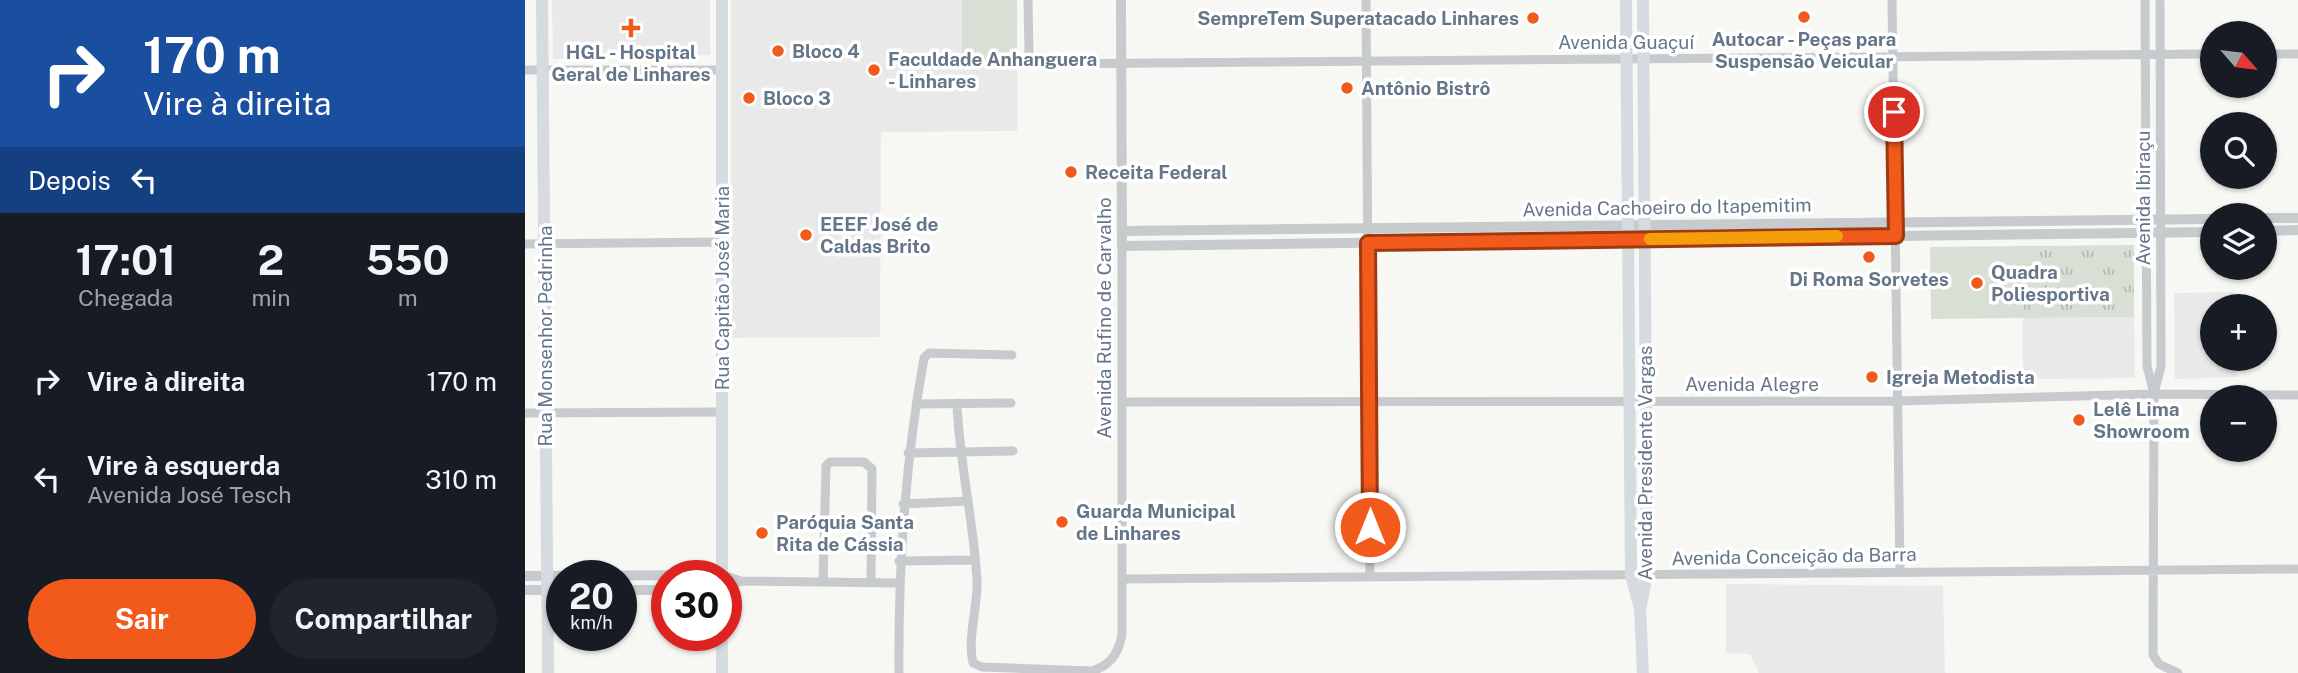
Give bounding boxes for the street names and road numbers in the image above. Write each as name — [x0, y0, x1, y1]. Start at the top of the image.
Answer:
street label: Avenida Guaçuí — [1558, 31, 1694, 53]
street label: Avenida Ibiraçu — [2132, 130, 2154, 266]
street label: Rua Capitão José Maria — [711, 186, 733, 390]
street label: Avenida Cachoeiro do Itapemitim — [1522, 193, 1812, 221]
street label: Avenida Rufino de Carvalho — [1093, 197, 1115, 439]
street label: Rua Monsenhor Pedrinha — [534, 225, 556, 447]
street label: Avenida Presidente Vargas — [1634, 346, 1656, 580]
street label: Avenida Alegre — [1685, 373, 1819, 395]
street label: Avenida Conceição da Barra — [1671, 543, 1917, 569]

